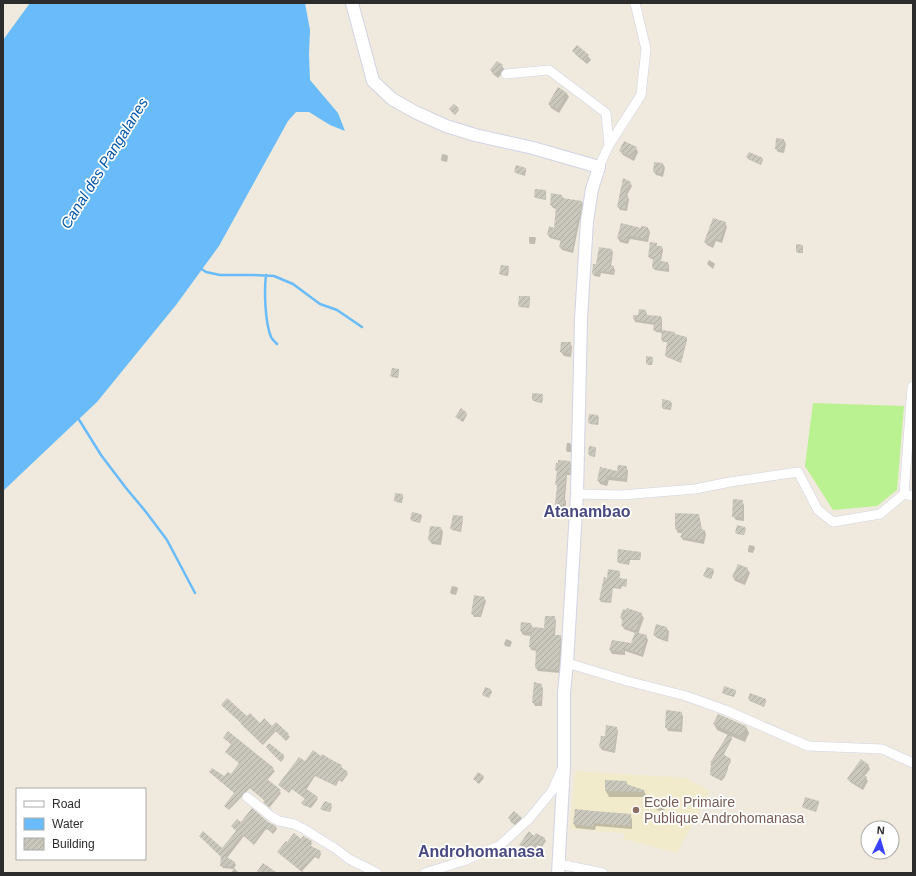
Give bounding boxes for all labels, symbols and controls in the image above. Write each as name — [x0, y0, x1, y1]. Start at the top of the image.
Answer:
water label: Canal des Pangalanes — [57, 94, 151, 232]
district label: Atanambao — [543, 503, 631, 520]
legend — [16, 788, 146, 860]
place label: Ecole Primaire Publique Androhomanasa — [644, 794, 805, 826]
text: Road — [52, 797, 81, 811]
marker: Ecole Primaire Publique Androhomanasa — [631, 805, 641, 815]
text: Water — [52, 817, 84, 831]
north arrow — [860, 820, 900, 860]
text: N — [876, 824, 885, 836]
text: Building — [52, 837, 95, 851]
district label: Androhomanasa — [418, 843, 544, 860]

